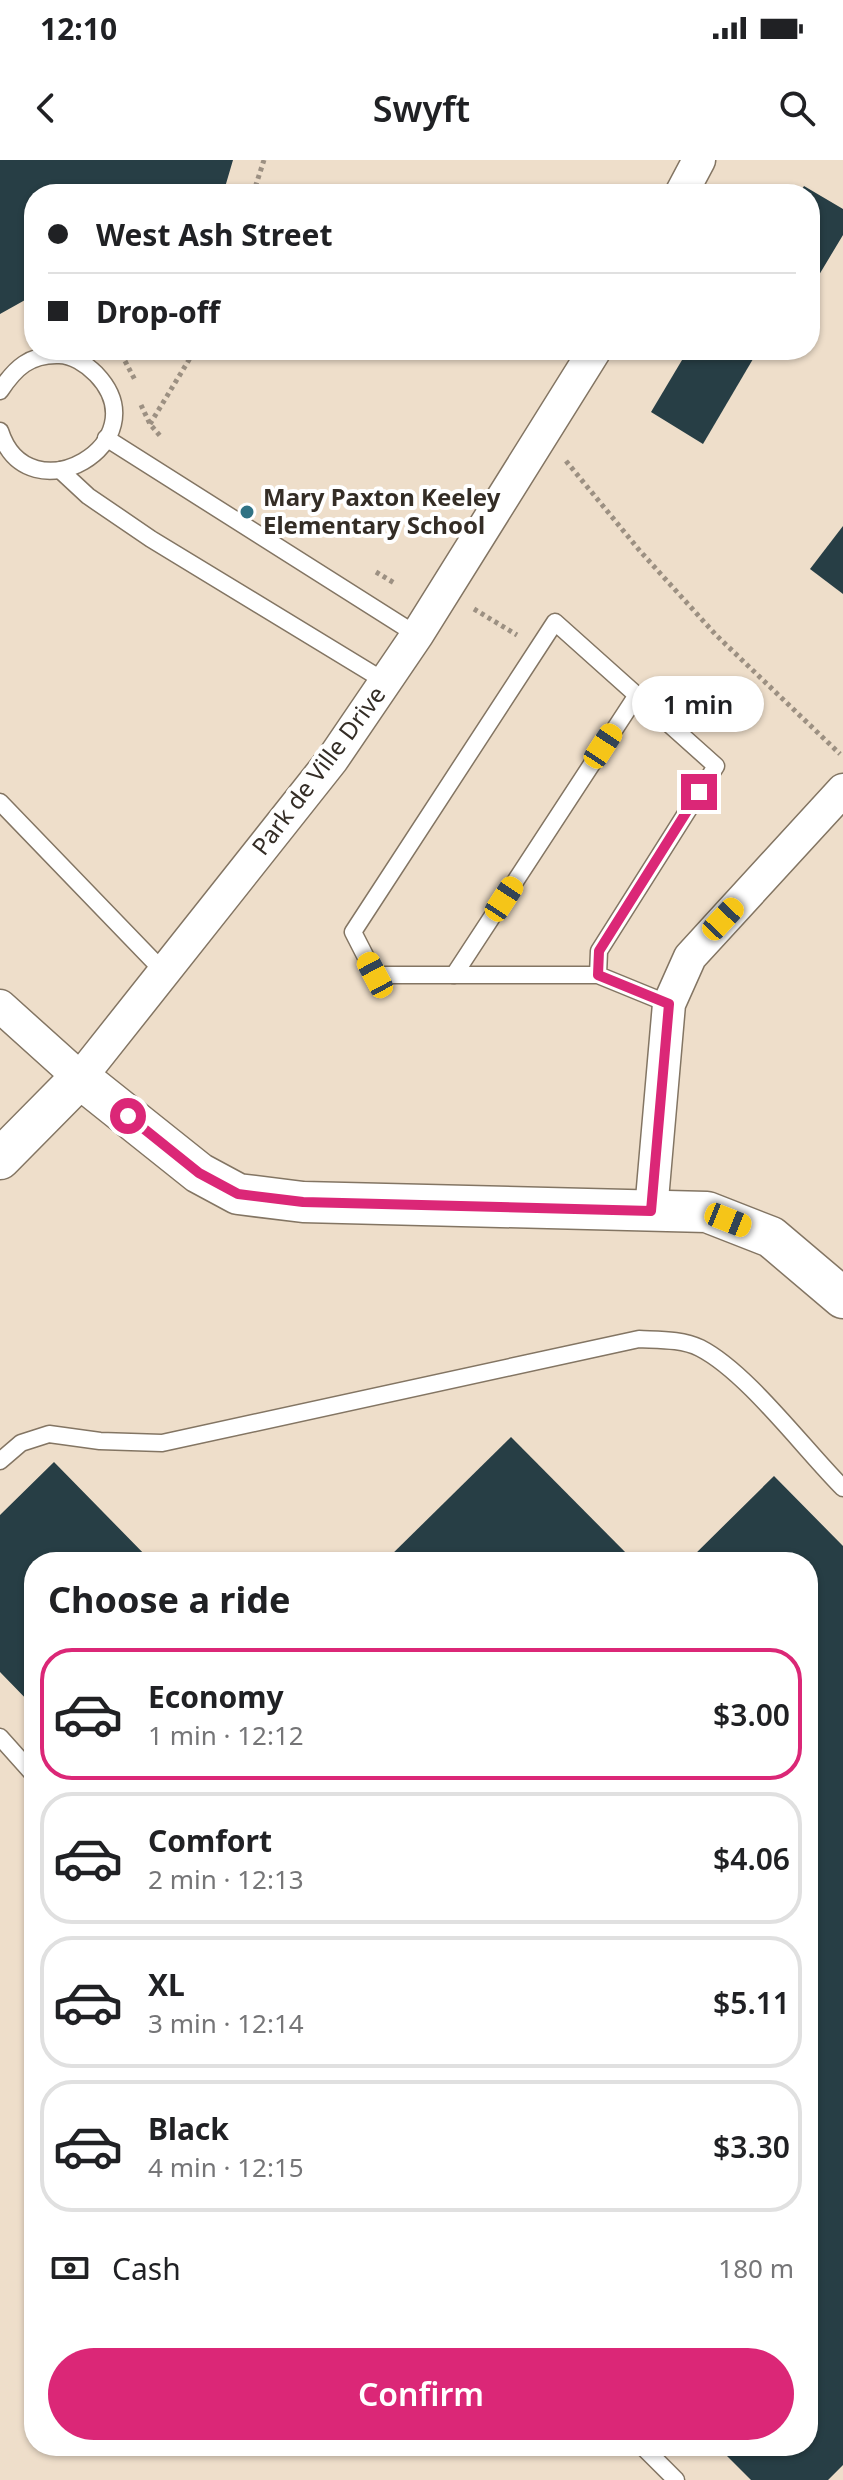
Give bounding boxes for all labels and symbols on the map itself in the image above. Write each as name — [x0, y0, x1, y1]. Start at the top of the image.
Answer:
place label: Mary Paxton Keeley Elementary School — [263, 480, 501, 541]
marker: Mary Paxton Keeley Elementary School — [238, 503, 256, 521]
callout: 1 min — [633, 676, 765, 732]
street label: Park de Ville Drive — [243, 679, 392, 861]
car — [580, 719, 626, 773]
route end — [681, 774, 717, 810]
car — [481, 872, 527, 926]
car — [698, 893, 748, 945]
car — [353, 948, 397, 1002]
route start — [110, 1098, 146, 1134]
car — [701, 1200, 755, 1240]

